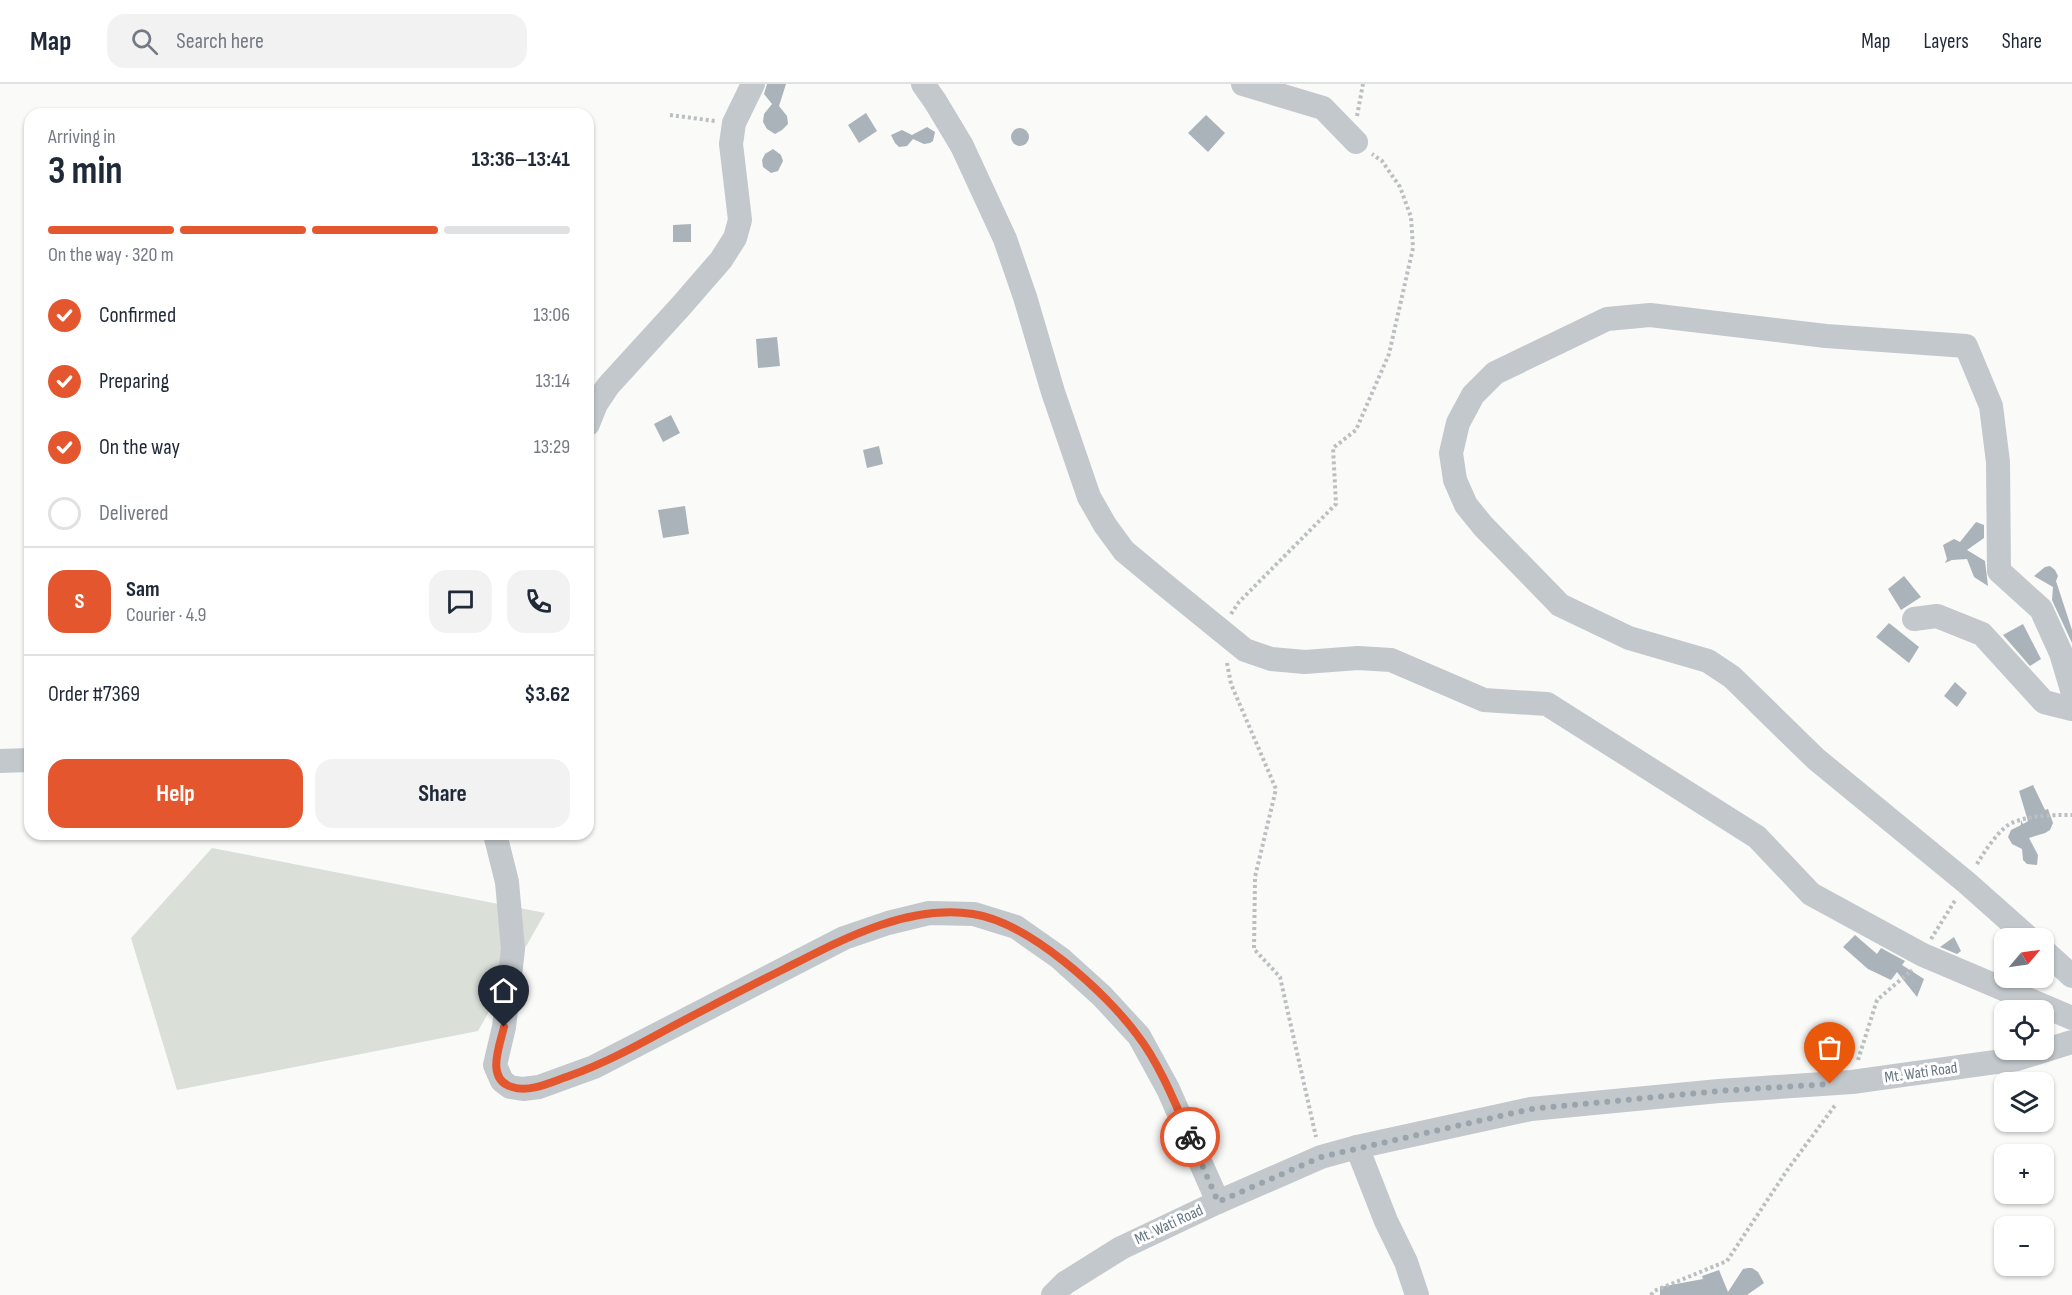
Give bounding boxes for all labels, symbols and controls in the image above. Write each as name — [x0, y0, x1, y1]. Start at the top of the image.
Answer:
search box — [107, 14, 527, 68]
text: Map — [30, 25, 71, 58]
icon: search — [128, 25, 161, 58]
text: Search here — [176, 28, 264, 55]
text: Map — [1861, 29, 1890, 54]
text: Layers — [1923, 29, 1969, 54]
text: Share — [2002, 29, 2042, 54]
text: Arriving in — [48, 125, 116, 149]
text: 13:36–13:41 — [471, 146, 570, 173]
text: 3 min — [48, 148, 123, 195]
text: On the way · 320 m — [48, 243, 174, 267]
icon: check — [48, 299, 81, 332]
text: Confirmed — [99, 302, 176, 329]
text: 13:06 — [533, 303, 570, 327]
icon: check — [48, 365, 81, 398]
text: Preparing — [99, 368, 169, 395]
text: 13:14 — [535, 369, 570, 393]
icon: check — [48, 431, 81, 464]
text: On the way — [99, 434, 180, 461]
text: 13:29 — [534, 435, 570, 459]
text: Delivered — [99, 500, 168, 527]
button: chat — [429, 570, 492, 633]
button: phone — [507, 570, 570, 633]
text: Sam — [126, 576, 160, 603]
text: S — [75, 588, 84, 615]
text: Courier · 4.9 — [126, 603, 206, 627]
text: Order #7369 — [48, 681, 140, 708]
text: $3.62 — [524, 681, 570, 708]
button: Help — [48, 759, 303, 828]
button: Share — [315, 759, 570, 828]
north arrow — [1994, 928, 2054, 988]
map controls — [1994, 928, 2054, 1276]
pin — [478, 965, 529, 1027]
icon: home — [487, 974, 520, 1007]
button: locate — [1994, 1000, 2054, 1060]
pin — [1804, 1022, 1855, 1084]
icon: bag — [1813, 1031, 1846, 1064]
street label: Mt. Wati Road — [1883, 1058, 1959, 1088]
button: layers — [1994, 1072, 2054, 1132]
courier — [1160, 1107, 1220, 1167]
icon: bike — [1174, 1121, 1207, 1154]
button: + — [1994, 1144, 2054, 1204]
street label: Mt. Wati Road — [1132, 1201, 1206, 1249]
button: − — [1994, 1216, 2054, 1276]

